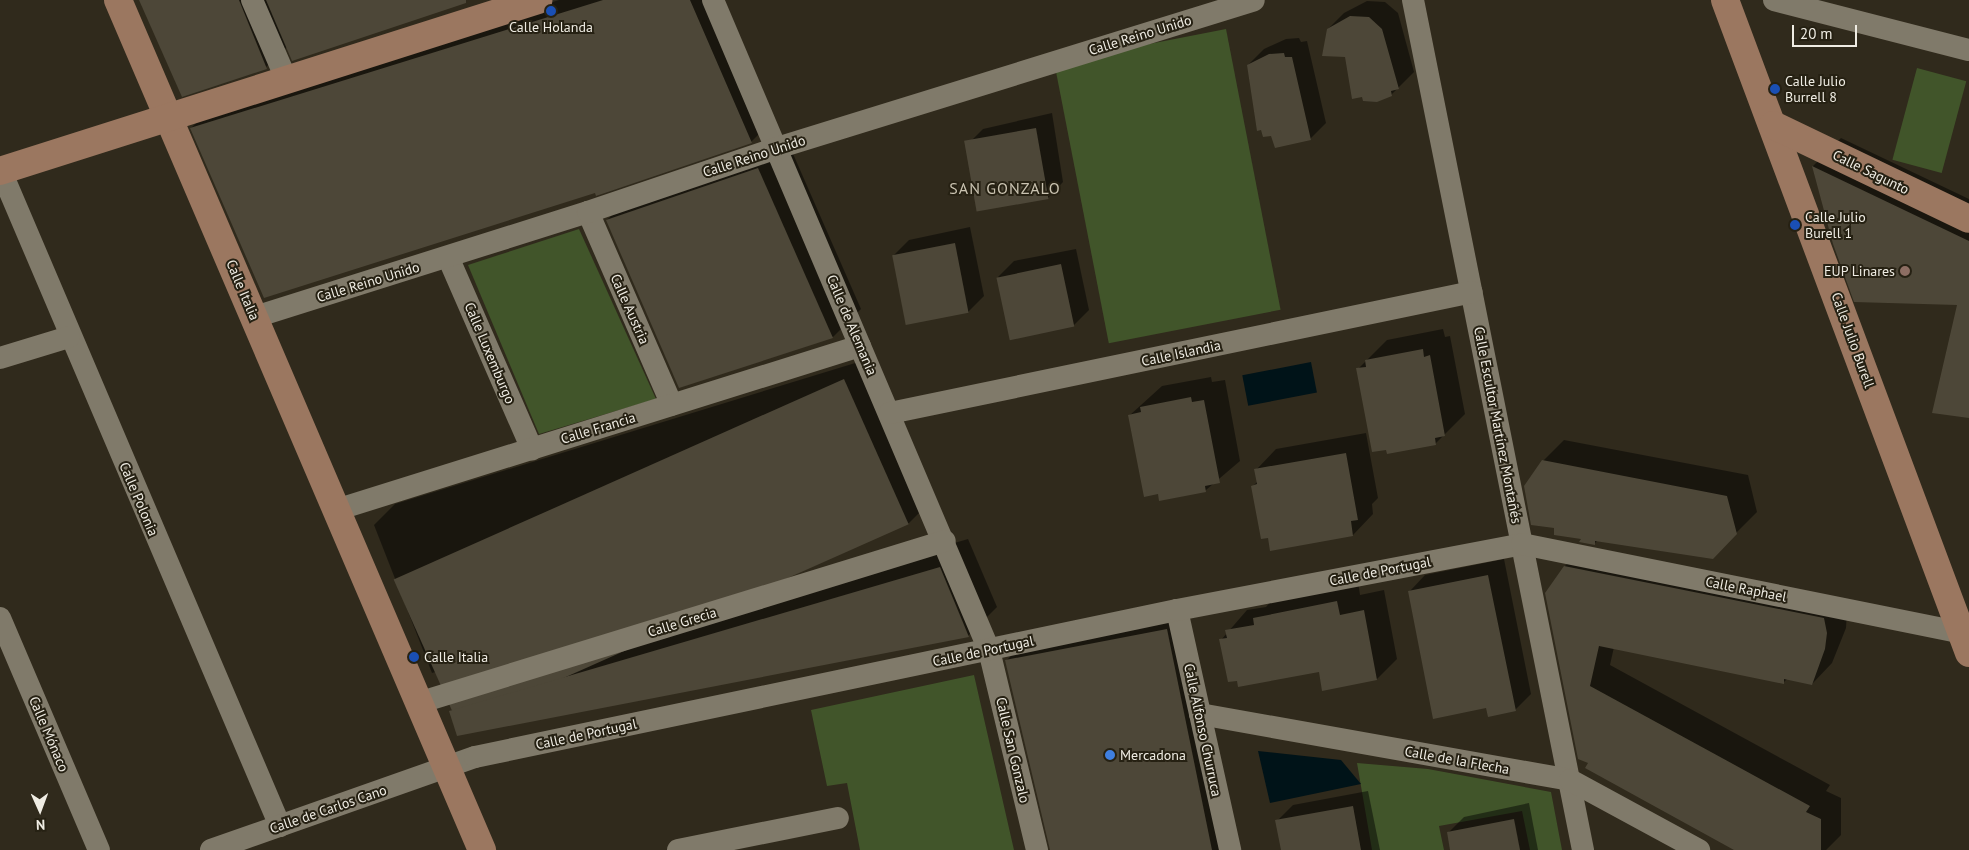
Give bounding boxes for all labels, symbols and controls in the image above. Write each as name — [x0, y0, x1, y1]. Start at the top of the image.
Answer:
marker: Calle Holanda — [545, 5, 557, 17]
street label: Calle Reino Unido — [1087, 11, 1193, 59]
scale bar — [1794, 15, 1859, 47]
place label: Calle Holanda — [509, 19, 593, 35]
text: 20 m — [1800, 24, 1833, 43]
place label: Calle Julio Burrell 8 — [1785, 73, 1846, 105]
marker: Calle Julio Burrell 8 — [1769, 83, 1781, 95]
street label: Calle Reino Unido — [701, 132, 807, 180]
street label: Calle Sagunto — [1830, 146, 1912, 198]
district label: SAN GONZALO — [948, 178, 1062, 198]
place label: Calle Julio Burell 1 — [1805, 209, 1866, 242]
marker: Calle Julio Burell 1 — [1789, 219, 1801, 231]
street label: Calle Italia — [223, 257, 263, 323]
street label: Calle Reino Unido — [315, 258, 421, 306]
place label: EUP Linares — [1823, 263, 1895, 279]
marker: EUP Linares — [1899, 265, 1911, 277]
street label: Calle Austria — [607, 271, 653, 347]
street label: Calle de Alemania — [823, 272, 881, 378]
street label: Calle Julio Burell — [1828, 290, 1878, 390]
street label: Calle Luxemburgo — [461, 300, 519, 406]
street label: Calle Escultor Martínez Montañés — [1471, 325, 1525, 525]
street label: Calle Islandia — [1140, 336, 1222, 370]
street label: Calle Francia — [559, 409, 637, 447]
street label: Calle Polonia — [116, 460, 162, 538]
street label: Calle de Portugal — [1328, 553, 1432, 589]
street label: Calle Raphael — [1704, 573, 1788, 605]
street label: Calle Grecia — [646, 604, 718, 640]
street label: Calle de Portugal — [931, 632, 1035, 670]
place label: Calle Italia — [424, 649, 488, 665]
marker: Calle Italia — [408, 651, 420, 663]
street label: Calle Alfonso Churruca — [1181, 662, 1225, 798]
street label: Calle Mónaco — [26, 694, 72, 774]
street label: Calle San Gonzalo — [993, 695, 1033, 805]
street label: Calle de Portugal — [534, 715, 638, 753]
street label: Calle de la Flecha — [1403, 743, 1511, 777]
place label: Mercadona — [1120, 747, 1186, 763]
marker: Mercadona — [1104, 749, 1116, 761]
street label: Calle de Carlos Cano — [267, 781, 389, 837]
north arrow — [15, 785, 65, 835]
text: N — [36, 816, 45, 834]

